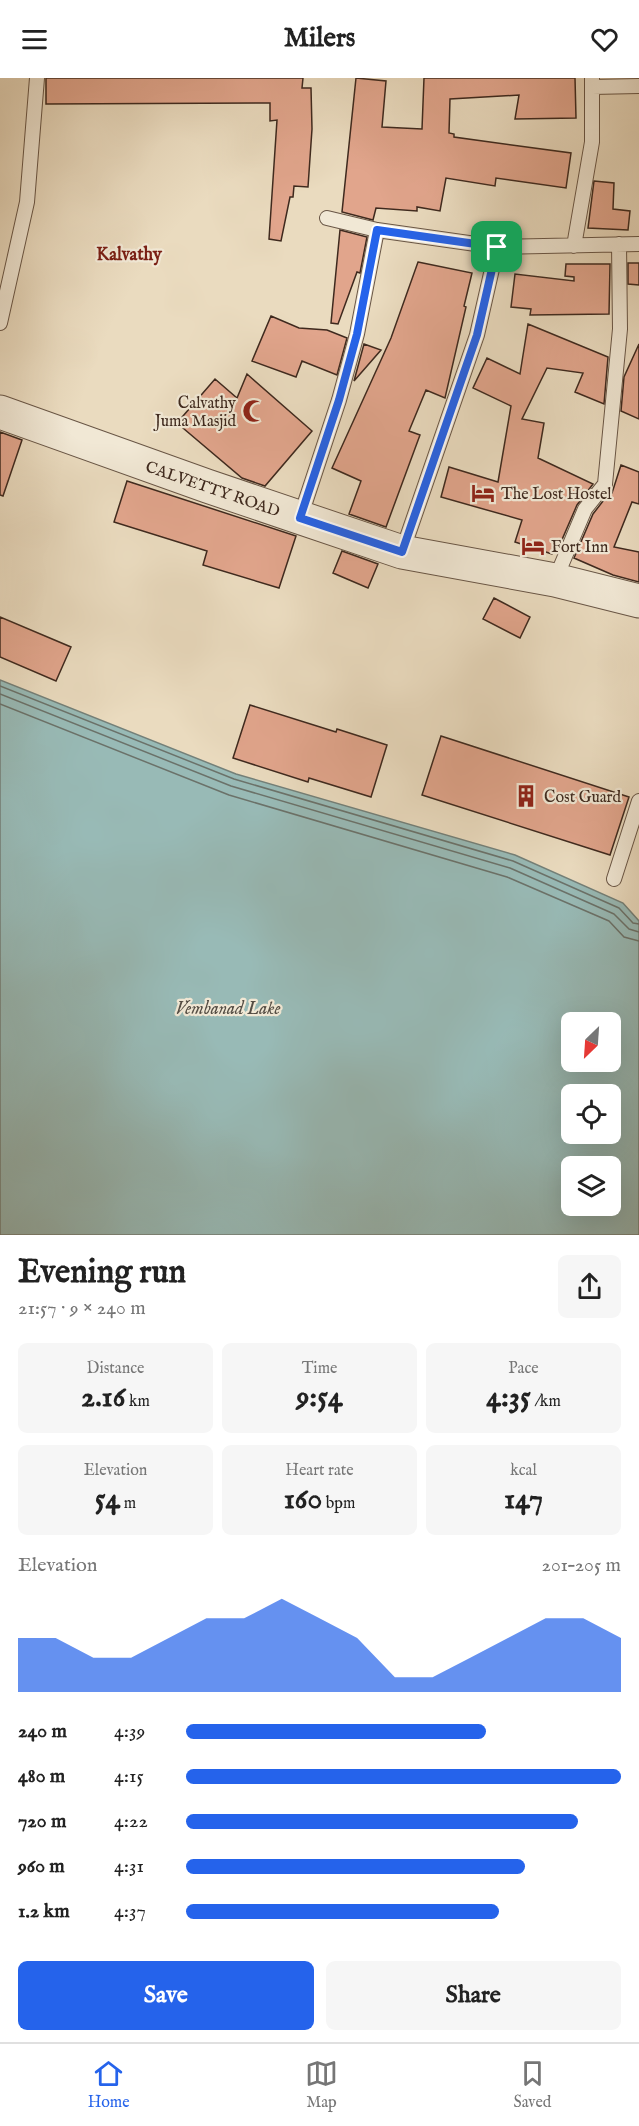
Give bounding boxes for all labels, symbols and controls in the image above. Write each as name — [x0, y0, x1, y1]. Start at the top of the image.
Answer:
text: Milers — [284, 22, 355, 56]
icon: menu — [18, 23, 51, 56]
icon: heart — [588, 23, 621, 56]
pin — [471, 221, 522, 272]
icon: arrive — [480, 230, 513, 263]
district label: Kalvathy — [96, 244, 163, 267]
place label: Calvathy Juma Masjid — [153, 394, 236, 432]
mosque icon: Calvathy Juma Masjid — [241, 398, 267, 424]
street label: CALVETTY ROAD — [142, 457, 282, 522]
hotel icon: The Lost Hostel — [470, 480, 496, 506]
place label: The Lost Hostel — [501, 485, 612, 505]
hotel icon: Fort Inn — [520, 533, 546, 559]
place label: Fort Inn — [551, 538, 609, 558]
building icon: Cost Guard — [513, 783, 539, 809]
place label: Cost Guard — [544, 788, 621, 808]
water label: Vembanad Lake — [176, 998, 280, 1021]
north arrow — [561, 1012, 621, 1072]
map controls — [561, 1012, 621, 1216]
button: locate — [561, 1084, 621, 1144]
button: layers — [561, 1156, 621, 1216]
text: Evening run — [18, 1252, 186, 1294]
button: share — [558, 1255, 621, 1318]
text: 21:57 · 9 × 240 m — [18, 1296, 146, 1321]
text: Distance — [87, 1359, 144, 1379]
text: Time — [302, 1359, 337, 1379]
text: Pace — [508, 1359, 539, 1379]
text: 2.16 — [81, 1379, 125, 1417]
text: 9:54 — [296, 1379, 343, 1417]
text: 4:35 — [486, 1379, 531, 1417]
text: km — [125, 1392, 150, 1412]
text: /km — [531, 1392, 561, 1412]
text: Elevation — [84, 1461, 147, 1481]
text: Heart rate — [285, 1461, 354, 1481]
text: kcal — [510, 1461, 537, 1481]
text: 54 — [95, 1481, 120, 1519]
text: 160 — [284, 1481, 322, 1519]
text: 147 — [504, 1481, 543, 1519]
text: m — [120, 1494, 136, 1514]
text: bpm — [322, 1494, 355, 1514]
text: Elevation — [18, 1553, 97, 1578]
text: 201–205 m — [542, 1553, 621, 1578]
text: 240 m — [18, 1719, 67, 1744]
text: 4:39 — [114, 1719, 145, 1744]
text: 480 m — [18, 1764, 65, 1789]
text: 4:15 — [114, 1764, 144, 1789]
text: 720 m — [18, 1809, 66, 1834]
text: 4:22 — [114, 1809, 148, 1834]
text: 960 m — [18, 1854, 65, 1879]
text: 4:31 — [114, 1854, 144, 1879]
text: 1.2 km — [18, 1899, 70, 1924]
text: 4:37 — [114, 1899, 146, 1924]
button: Save — [18, 1961, 314, 2030]
button: Share — [326, 1961, 621, 2030]
tab: Home — [88, 2057, 130, 2113]
tab: Map — [305, 2057, 338, 2113]
tab: Saved — [513, 2057, 551, 2113]

